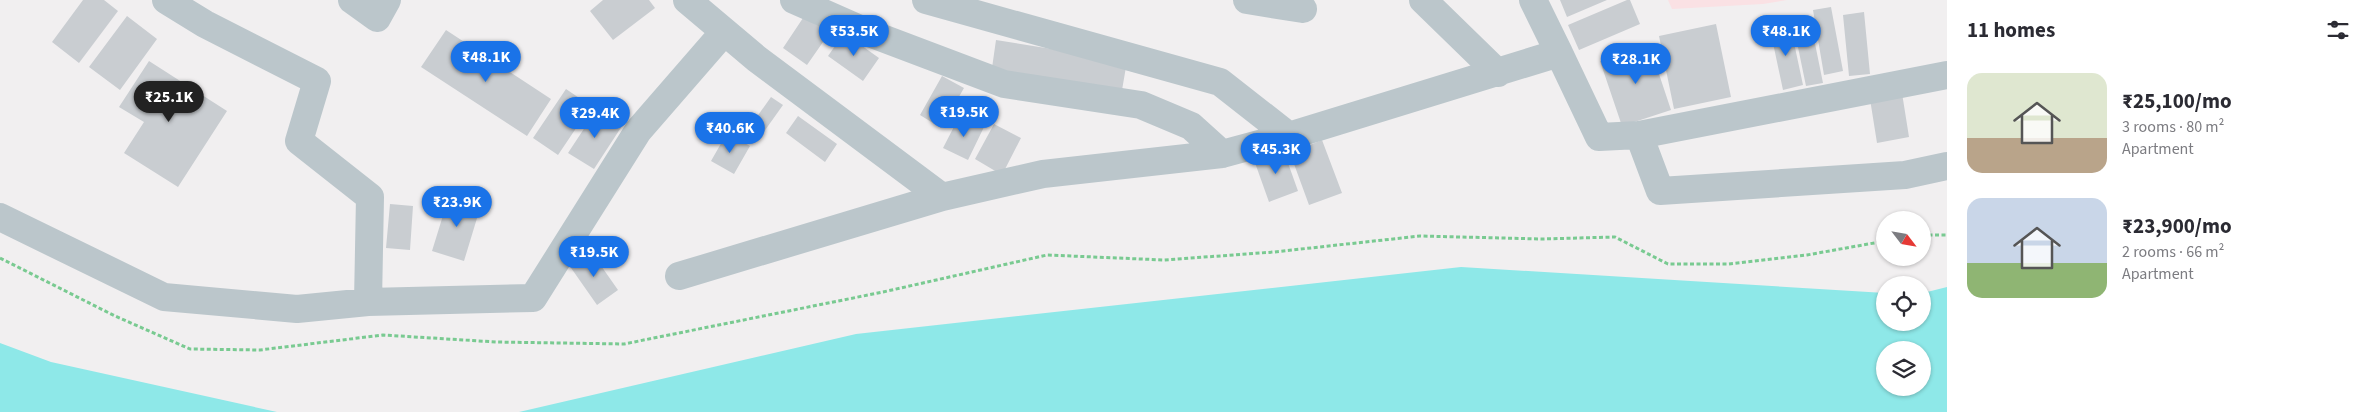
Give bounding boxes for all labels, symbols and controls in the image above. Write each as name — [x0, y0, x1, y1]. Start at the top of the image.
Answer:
pin: ₹53.5K — [813, 15, 895, 57]
pin: ₹48.1K — [1745, 15, 1827, 57]
text: 11 homes — [1967, 15, 2055, 45]
icon: filters — [2324, 16, 2352, 44]
text: ₹53.5K — [830, 20, 878, 42]
text: ₹48.1K — [1762, 20, 1810, 42]
pin: ₹48.1K — [445, 41, 527, 83]
pin: ₹28.1K — [1595, 42, 1677, 85]
text: ₹48.1K — [462, 46, 510, 68]
text: ₹28.1K — [1612, 48, 1660, 70]
pin: ₹25.1K — [128, 80, 210, 123]
text: ₹25.1K — [145, 86, 193, 108]
text: ₹25,100/mo — [2122, 86, 2232, 116]
icon: home — [2007, 93, 2067, 153]
pin: ₹29.4K — [554, 96, 636, 139]
pin: ₹19.5K — [923, 96, 1005, 138]
text: ₹19.5K — [940, 101, 988, 123]
text: ₹29.4K — [571, 102, 619, 124]
pin: ₹40.6K — [689, 112, 771, 154]
text: 3 rooms · 80 m² — [2122, 116, 2224, 138]
text: ₹40.6K — [706, 117, 754, 139]
pin: ₹45.3K — [1235, 132, 1317, 175]
text: ₹45.3K — [1252, 138, 1300, 160]
text: Apartment — [2122, 138, 2194, 160]
pin: ₹23.9K — [416, 186, 498, 228]
text: ₹23.9K — [433, 191, 481, 213]
north arrow — [1876, 211, 1931, 266]
map controls — [1876, 211, 1931, 396]
text: ₹23,900/mo — [2122, 211, 2232, 241]
icon: home — [2007, 218, 2067, 278]
pin: ₹19.5K — [553, 236, 635, 278]
text: ₹19.5K — [570, 241, 618, 263]
text: 2 rooms · 66 m² — [2122, 241, 2224, 263]
text: Apartment — [2122, 263, 2194, 285]
button: locate — [1876, 276, 1931, 331]
button: layers — [1876, 341, 1931, 396]

